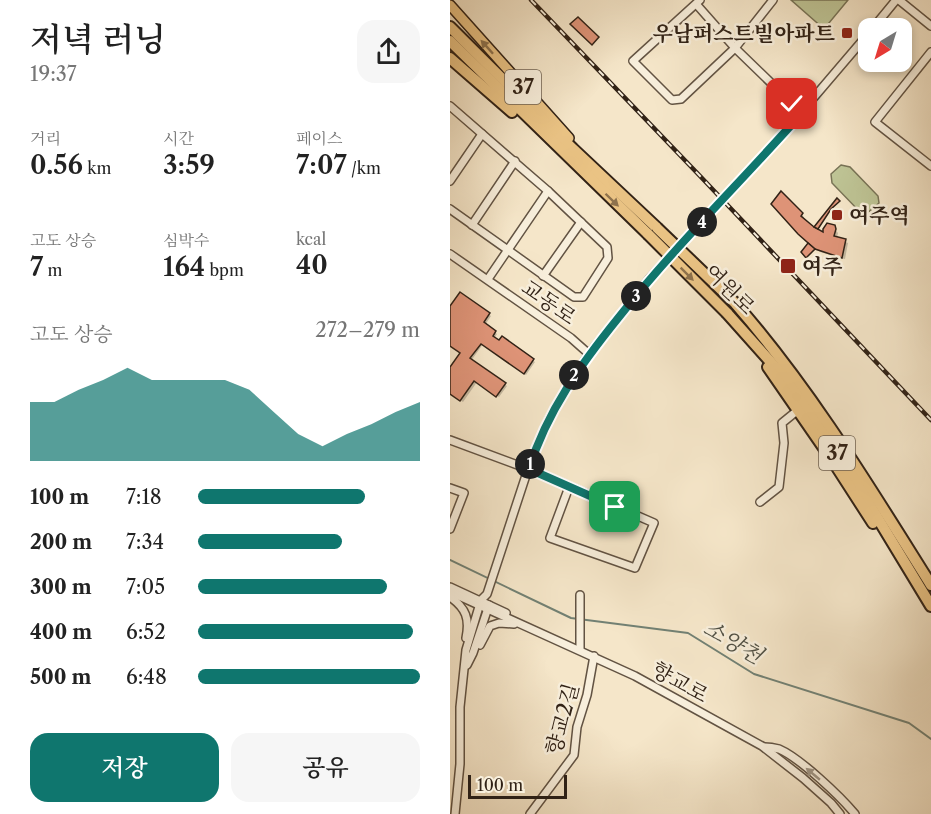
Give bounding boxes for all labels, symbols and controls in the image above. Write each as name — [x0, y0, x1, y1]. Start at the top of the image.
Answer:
north arrow — [858, 18, 912, 72]
map controls — [858, 18, 912, 72]
text: 저녁 러닝 — [30, 19, 166, 60]
button: share — [357, 20, 420, 83]
place label: 우남퍼스트빌아파트 — [652, 21, 835, 46]
marker: 우남퍼스트빌아파트 — [840, 26, 854, 40]
one-way arrow — [481, 40, 494, 55]
text: 19:37 — [30, 62, 77, 86]
road number: 37 — [505, 70, 541, 104]
pin — [766, 78, 817, 129]
icon: check — [775, 87, 808, 120]
text: 거리 — [30, 128, 61, 148]
text: 시간 — [163, 128, 194, 148]
text: 페이스 — [296, 128, 342, 148]
text: 0.56 — [30, 149, 83, 181]
text: 3:59 — [163, 149, 215, 181]
text: 7:07 — [296, 149, 347, 181]
text: km — [83, 158, 111, 178]
text: /km — [347, 158, 381, 178]
one-way arrow — [605, 192, 619, 206]
place label: 여주역 — [849, 203, 910, 228]
pin: 4 — [687, 207, 717, 237]
marker: 여주역 — [830, 208, 844, 222]
text: 4 — [697, 212, 707, 232]
text: kcal — [296, 229, 326, 249]
text: 고도 상승 — [30, 230, 96, 250]
text: 심박수 — [163, 230, 209, 250]
text: 40 — [296, 249, 328, 281]
text: 7 — [30, 251, 43, 283]
text: 164 — [163, 251, 205, 283]
place label: 여주 — [802, 254, 843, 279]
marker: 여주 — [779, 257, 797, 275]
street label: 여원로 — [700, 259, 760, 319]
text: m — [43, 260, 62, 280]
text: bpm — [205, 260, 244, 280]
one-way arrow — [680, 266, 694, 280]
street label: 교동로 — [517, 274, 581, 330]
pin: 3 — [621, 281, 651, 311]
text: 3 — [631, 286, 641, 306]
text: 272–279 m — [315, 318, 420, 342]
text: 고도 상승 — [30, 322, 113, 346]
pin: 2 — [559, 360, 589, 390]
text: 2 — [569, 365, 579, 385]
road number: 37 — [819, 436, 855, 470]
pin: 1 — [515, 449, 545, 479]
text: 1 — [526, 454, 534, 474]
pin — [589, 481, 640, 532]
text: 100 m — [30, 485, 89, 509]
text: 7:18 — [126, 485, 162, 509]
icon: arrive — [598, 490, 631, 523]
text: 200 m — [30, 530, 92, 554]
text: 7:34 — [126, 530, 164, 554]
text: 300 m — [30, 575, 92, 599]
text: 7:05 — [126, 575, 165, 599]
water label: 소양천 — [699, 614, 769, 671]
text: 400 m — [30, 620, 92, 644]
text: 6:52 — [126, 620, 166, 644]
street label: 향교로 — [647, 656, 713, 708]
text: 500 m — [30, 665, 91, 689]
text: 6:48 — [126, 665, 167, 689]
street label: 향교2길 — [540, 681, 584, 757]
button: 저장 — [30, 733, 219, 802]
button: 공유 — [231, 733, 420, 802]
one-way arrow — [806, 768, 821, 781]
scale bar — [468, 772, 567, 800]
text: 100 m — [477, 775, 523, 795]

